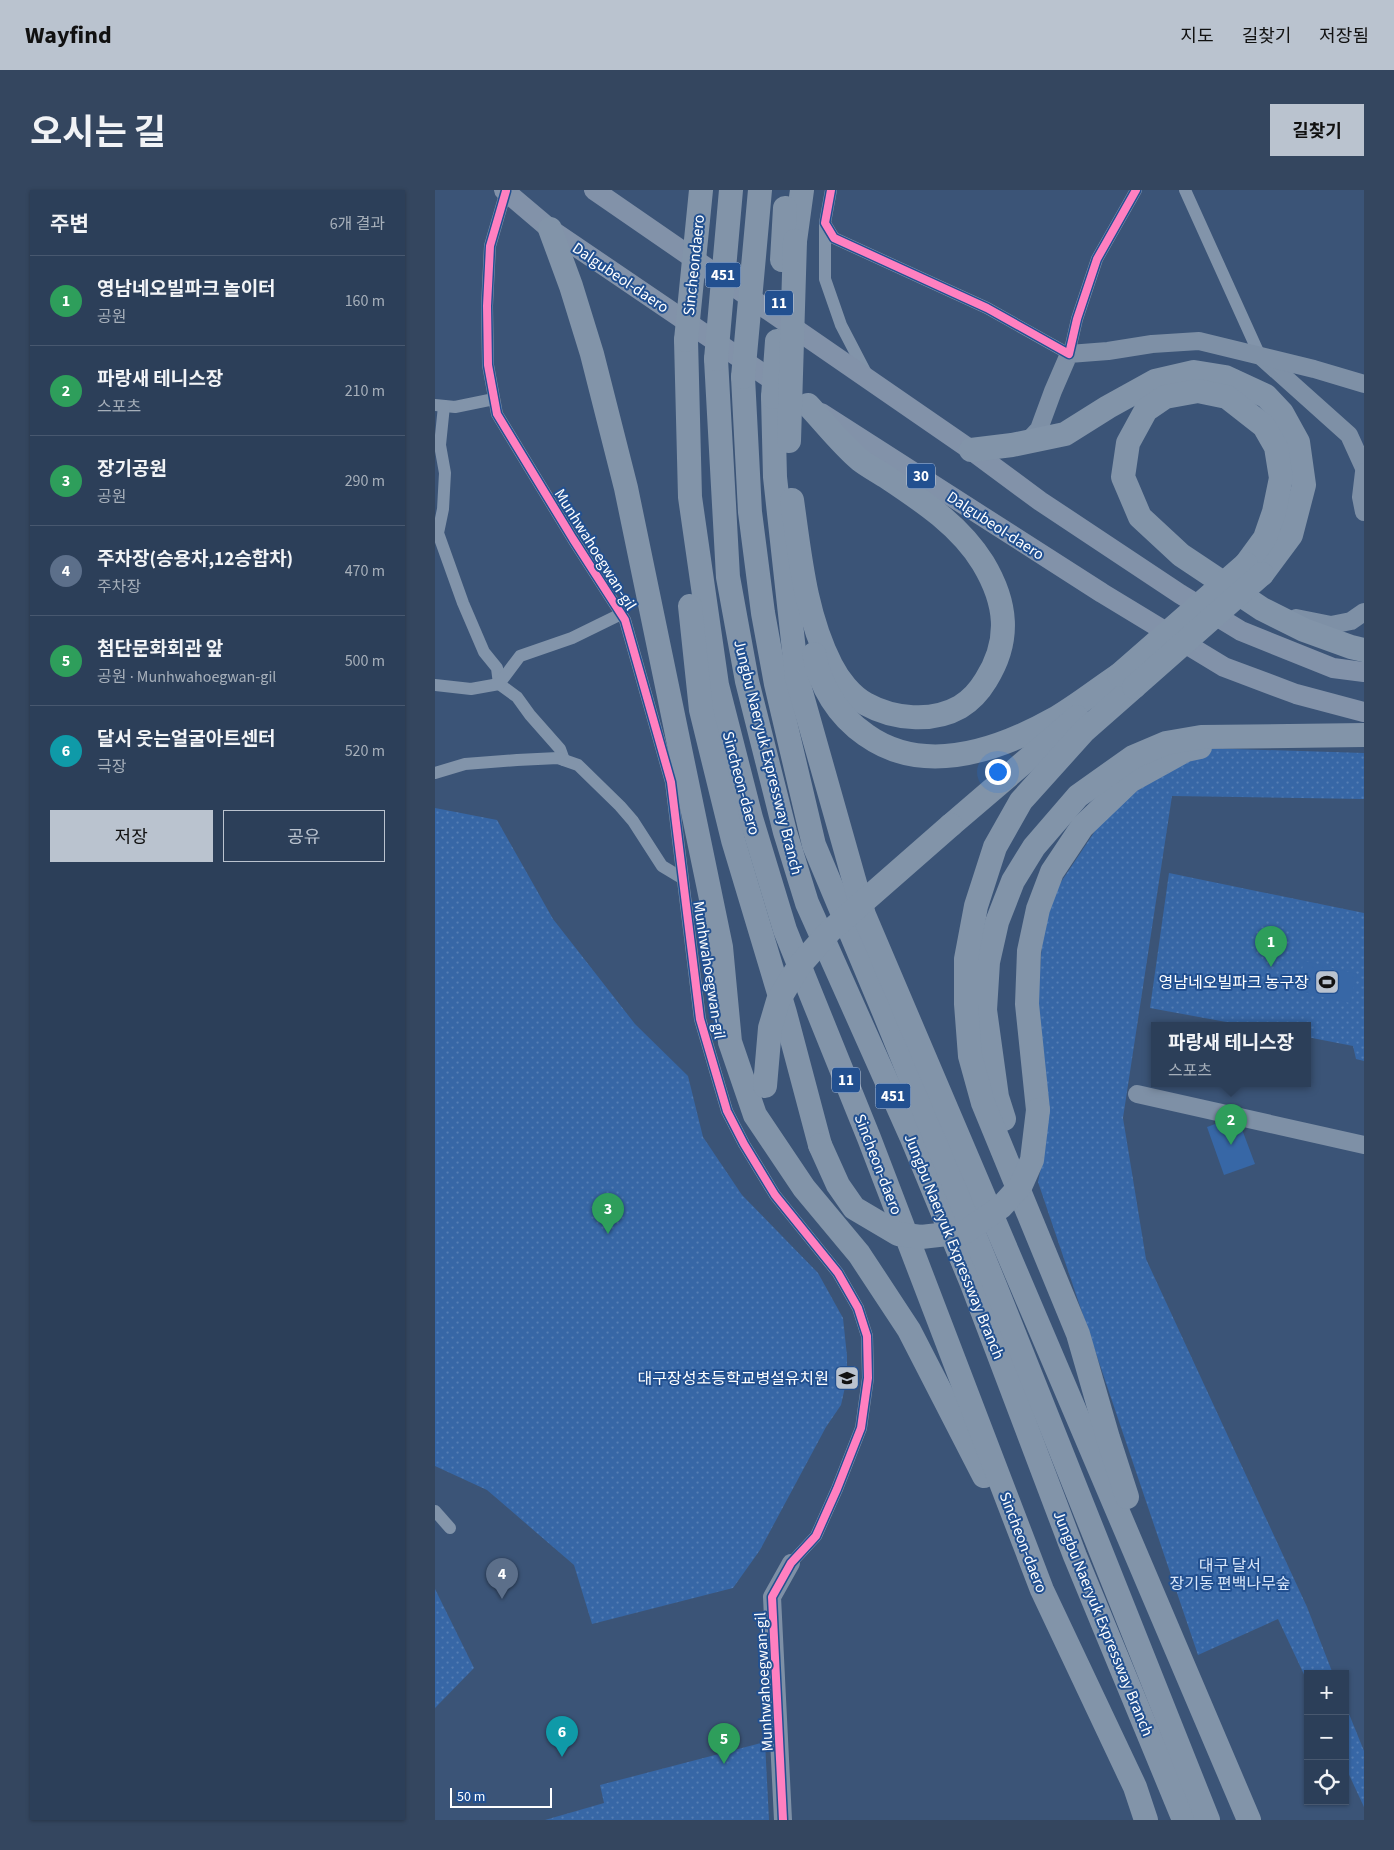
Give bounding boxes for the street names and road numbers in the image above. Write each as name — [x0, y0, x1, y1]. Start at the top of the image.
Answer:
street label: Sincheondaero — [678, 213, 710, 317]
street label: Dalgubeol-daero — [568, 237, 673, 318]
road number: 451 — [705, 262, 741, 288]
road number: 11 — [765, 290, 793, 316]
road number: 30 — [907, 464, 935, 488]
street label: Munhwahoegwan-gil — [549, 485, 641, 615]
street label: Dalgubeol-daero — [942, 486, 1049, 566]
street label: Jungbu Naeryuk Expressway Branch — [728, 637, 808, 877]
street label: Sincheon-daero — [717, 729, 765, 838]
street label: Munhwahoegwan-gil — [687, 900, 731, 1041]
road number: 11 — [832, 1068, 860, 1092]
road number: 451 — [875, 1084, 911, 1108]
street label: Sincheon-daero — [849, 1111, 907, 1218]
street label: Jungbu Naeryuk Expressway Branch — [899, 1130, 1010, 1363]
street label: Sincheon-daero — [994, 1489, 1052, 1596]
street label: Jungbu Naeryuk Expressway Branch — [1048, 1507, 1159, 1740]
street label: Munhwahoegwan-gil — [749, 1612, 779, 1752]

